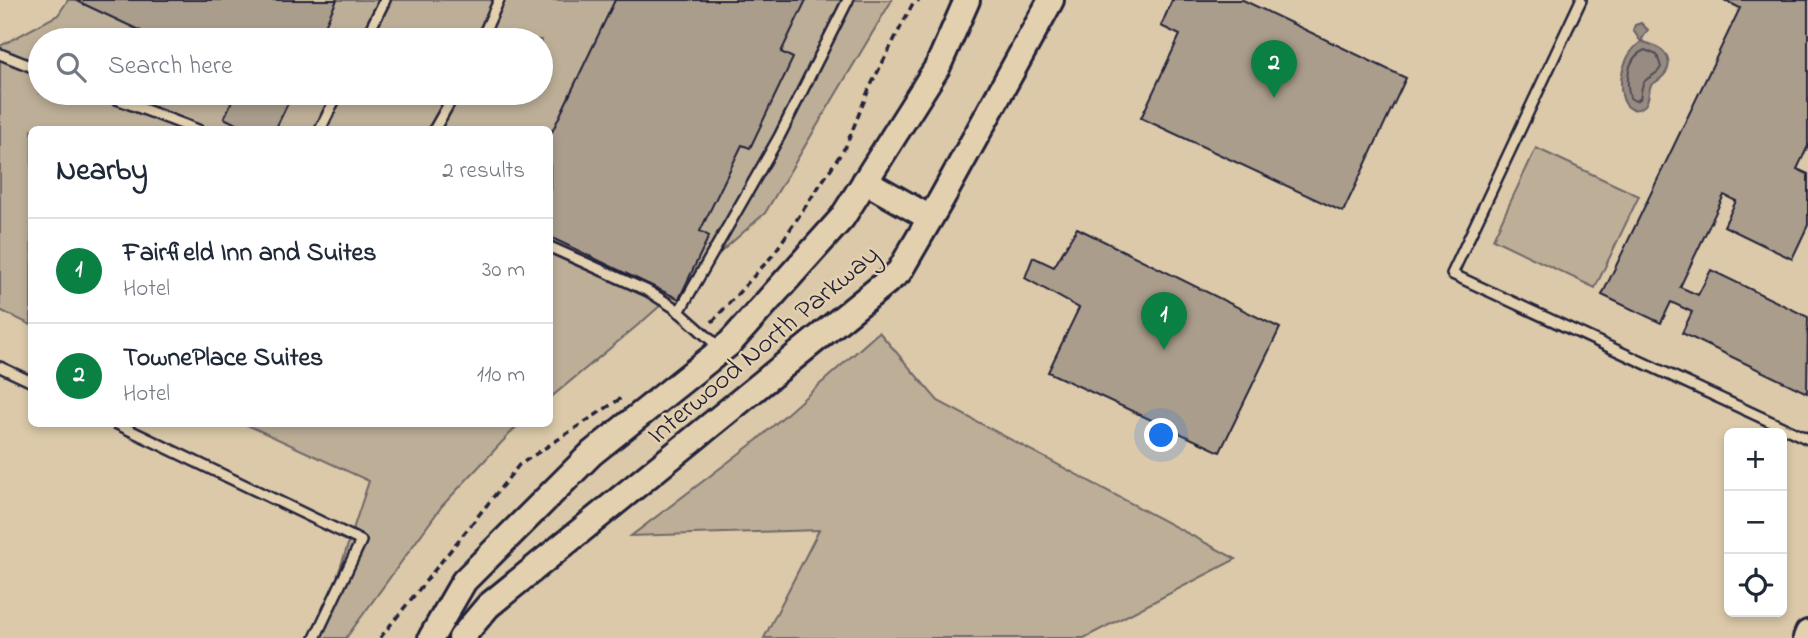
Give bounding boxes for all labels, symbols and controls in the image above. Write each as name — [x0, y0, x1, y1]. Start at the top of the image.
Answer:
search box — [28, 28, 553, 105]
pin: 2 — [1251, 40, 1297, 98]
icon: search — [52, 48, 90, 86]
text: Search here — [108, 48, 233, 86]
text: Nearby — [56, 150, 148, 194]
text: 2 results — [442, 155, 525, 188]
text: Fairfield Inn and Suites — [123, 235, 377, 273]
street label: Interwood North Parkway — [639, 236, 889, 455]
text: 1 — [75, 254, 83, 287]
text: 30 m — [482, 254, 525, 287]
text: Hotel — [123, 273, 170, 306]
pin: 1 — [1141, 292, 1187, 350]
text: TownePlace Suites — [123, 340, 323, 378]
text: 2 — [73, 359, 85, 392]
text: 110 m — [477, 359, 525, 392]
text: Hotel — [123, 378, 170, 411]
your location — [1144, 418, 1178, 452]
map controls — [1724, 428, 1787, 617]
button: + — [1724, 428, 1787, 491]
button: − — [1724, 491, 1787, 554]
button: locate — [1724, 554, 1787, 617]

